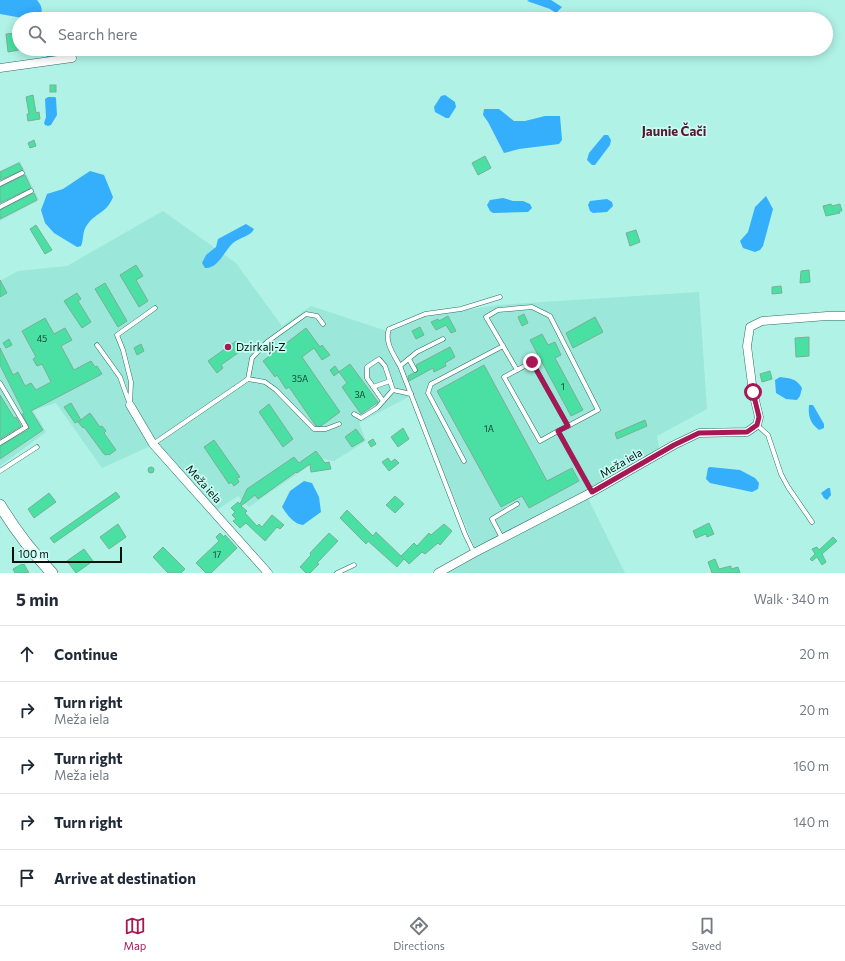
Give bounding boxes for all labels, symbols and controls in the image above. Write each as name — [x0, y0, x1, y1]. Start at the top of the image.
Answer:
search box — [12, 12, 833, 56]
icon: search — [26, 23, 48, 45]
text: Search here — [58, 25, 137, 43]
district label: Jaunie Čači — [642, 122, 706, 139]
house number: 45 — [37, 333, 47, 344]
place label: Dzirkaļi-Z — [236, 340, 286, 355]
marker: Dzirkaļi-Z — [223, 342, 233, 352]
route end — [523, 353, 541, 371]
house number: 35A — [292, 373, 308, 384]
house number: 1 — [561, 381, 565, 392]
route start — [744, 383, 762, 401]
house number: 3A — [354, 389, 366, 400]
house number: 1A — [484, 423, 494, 434]
street label: Meža iela — [597, 445, 644, 480]
street label: Meža iela — [184, 462, 225, 505]
scale bar — [12, 545, 122, 564]
text: 100 m — [18, 547, 49, 560]
house number: 17 — [213, 549, 222, 560]
text: 5 min — [16, 589, 59, 610]
text: Walk · 340 m — [754, 591, 829, 607]
icon: ahead — [16, 643, 38, 665]
text: Continue — [54, 645, 118, 663]
text: 20 m — [800, 646, 829, 662]
text: Turn right — [54, 693, 123, 711]
icon: right — [16, 699, 38, 721]
text: 20 m — [800, 702, 829, 718]
text: Meža iela — [54, 711, 109, 727]
text: Turn right — [54, 749, 123, 767]
icon: right — [16, 755, 38, 777]
text: 160 m — [793, 758, 829, 774]
text: Meža iela — [54, 767, 109, 783]
icon: right — [16, 811, 38, 833]
text: Turn right — [54, 813, 123, 831]
text: 140 m — [793, 814, 829, 830]
icon: arrive — [16, 867, 38, 889]
text: Arrive at destination — [54, 869, 196, 887]
tab: Map — [124, 915, 146, 952]
tab: Directions — [393, 915, 445, 952]
tab: Saved — [692, 915, 721, 952]

